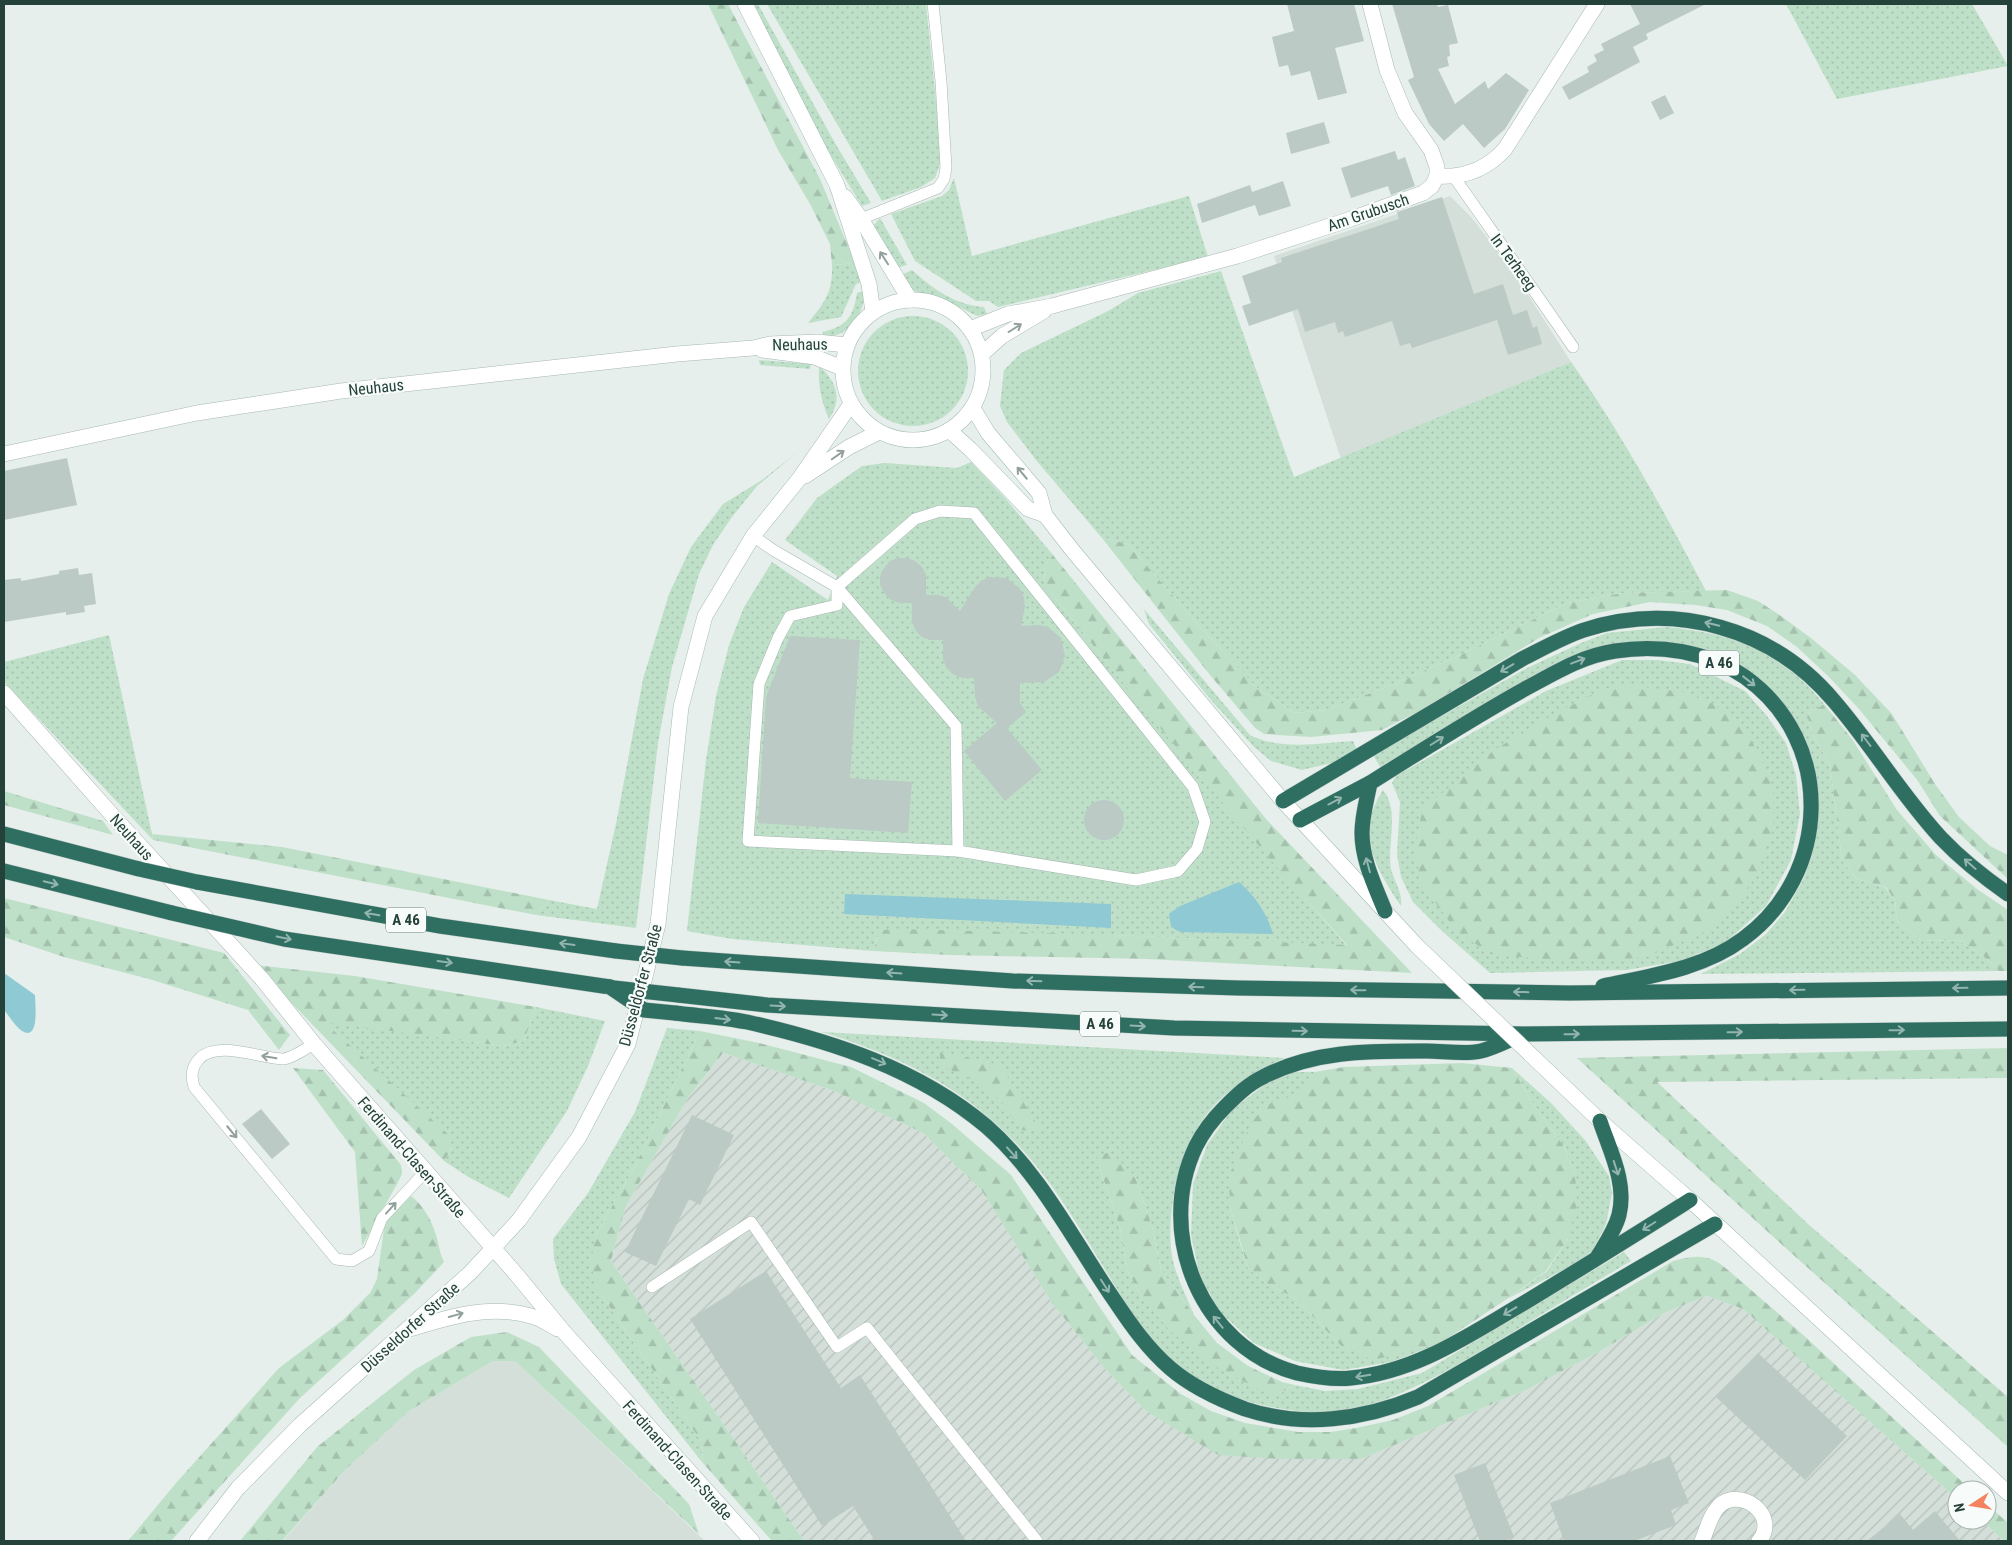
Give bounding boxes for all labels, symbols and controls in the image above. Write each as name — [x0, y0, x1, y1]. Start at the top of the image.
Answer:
street label: Am Grubusch — [1325, 190, 1411, 235]
street label: In Terheeg — [1487, 230, 1541, 294]
one-way arrow — [879, 251, 889, 265]
one-way arrow — [1008, 323, 1022, 333]
street label: Neuhaus — [772, 335, 828, 354]
street label: Neuhaus — [347, 375, 405, 400]
one-way arrow — [831, 450, 845, 460]
one-way arrow — [1016, 467, 1028, 480]
one-way arrow — [1704, 619, 1720, 628]
road number: A 46 — [1699, 650, 1739, 676]
one-way arrow — [1570, 656, 1585, 665]
one-way arrow — [1501, 663, 1515, 673]
one-way arrow — [1742, 676, 1756, 686]
one-way arrow — [1861, 733, 1871, 747]
one-way arrow — [1429, 736, 1443, 746]
one-way arrow — [1327, 796, 1341, 806]
street label: Neuhaus — [106, 810, 157, 864]
one-way arrow — [1362, 858, 1372, 874]
one-way arrow — [1963, 858, 1976, 870]
one-way arrow — [43, 879, 59, 888]
road number: A 46 — [386, 908, 426, 932]
one-way arrow — [364, 909, 380, 919]
street label: Düsseldorfer Straße — [615, 922, 666, 1048]
one-way arrow — [276, 934, 292, 944]
one-way arrow — [560, 939, 576, 949]
one-way arrow — [725, 957, 741, 966]
one-way arrow — [437, 958, 453, 968]
one-way arrow — [887, 969, 903, 978]
one-way arrow — [1026, 977, 1042, 986]
one-way arrow — [1188, 982, 1204, 992]
one-way arrow — [1952, 983, 1968, 993]
one-way arrow — [1351, 985, 1367, 995]
one-way arrow — [1789, 985, 1806, 995]
one-way arrow — [1513, 988, 1529, 997]
one-way arrow — [770, 1001, 786, 1010]
one-way arrow — [932, 1011, 948, 1020]
road number: A 46 — [1080, 1012, 1120, 1036]
one-way arrow — [715, 1014, 731, 1024]
one-way arrow — [1129, 1022, 1145, 1031]
one-way arrow — [1889, 1025, 1905, 1035]
one-way arrow — [1292, 1026, 1308, 1035]
one-way arrow — [1726, 1027, 1743, 1037]
one-way arrow — [1564, 1029, 1580, 1039]
one-way arrow — [261, 1052, 277, 1062]
one-way arrow — [871, 1057, 886, 1067]
street label: Ferdinand-Clasen-Straße — [354, 1093, 469, 1222]
one-way arrow — [226, 1126, 237, 1139]
one-way arrow — [1007, 1146, 1018, 1159]
one-way arrow — [1611, 1159, 1621, 1175]
one-way arrow — [385, 1202, 396, 1215]
one-way arrow — [1642, 1222, 1656, 1232]
street label: Düsseldorfer Straße — [357, 1278, 463, 1376]
one-way arrow — [1099, 1279, 1110, 1293]
one-way arrow — [1504, 1306, 1518, 1316]
one-way arrow — [448, 1310, 464, 1319]
one-way arrow — [1213, 1315, 1223, 1329]
one-way arrow — [1355, 1372, 1371, 1382]
street label: Ferdinand-Clasen-Straße — [619, 1397, 736, 1524]
north arrow — [1947, 1480, 1997, 1530]
text: N — [1951, 1502, 1968, 1514]

